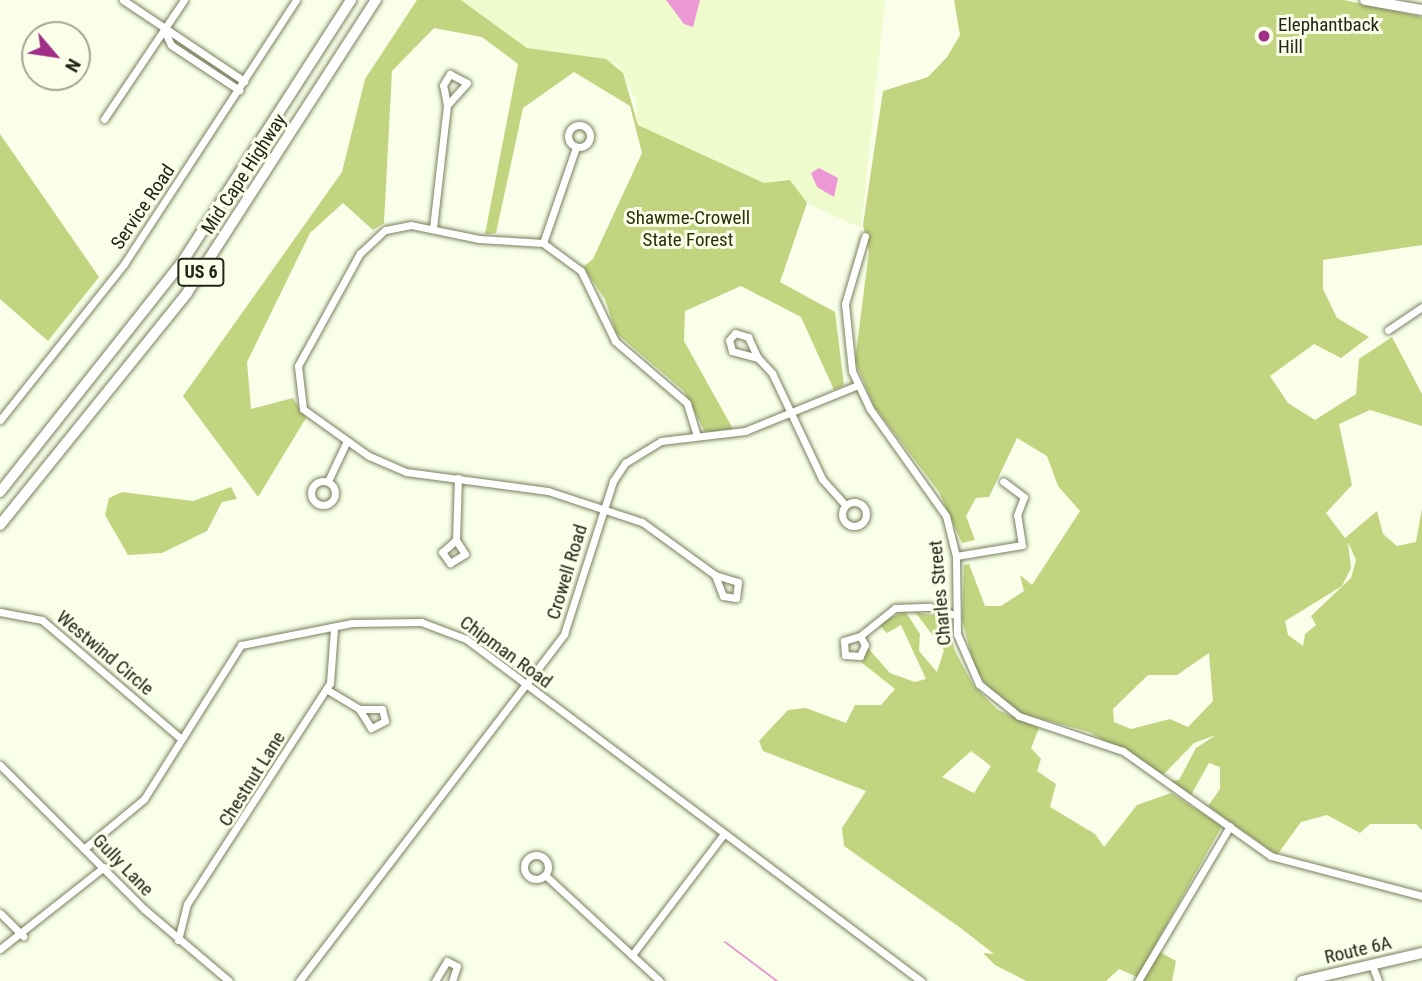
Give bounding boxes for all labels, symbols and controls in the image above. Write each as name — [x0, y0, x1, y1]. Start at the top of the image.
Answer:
place label: Elephantback Hill — [1278, 14, 1379, 58]
north arrow — [21, 21, 91, 91]
marker: Elephantback Hill — [1256, 28, 1272, 44]
text: N — [60, 55, 86, 76]
street label: Mid Cape Highway — [197, 110, 291, 238]
street label: Service Road — [106, 160, 180, 254]
park label: Shawme-Crowell State Forest — [626, 207, 750, 251]
road number: US 6 — [176, 258, 226, 286]
street label: Crowell Road — [542, 522, 592, 622]
street label: Charles Street — [924, 539, 956, 647]
street label: Westwind Circle — [52, 606, 158, 700]
street label: Chipman Road — [455, 611, 557, 693]
street label: Chestnut Lane — [214, 727, 290, 831]
street label: Gully Lane — [88, 829, 158, 901]
street label: Route 6A — [1322, 931, 1394, 969]

